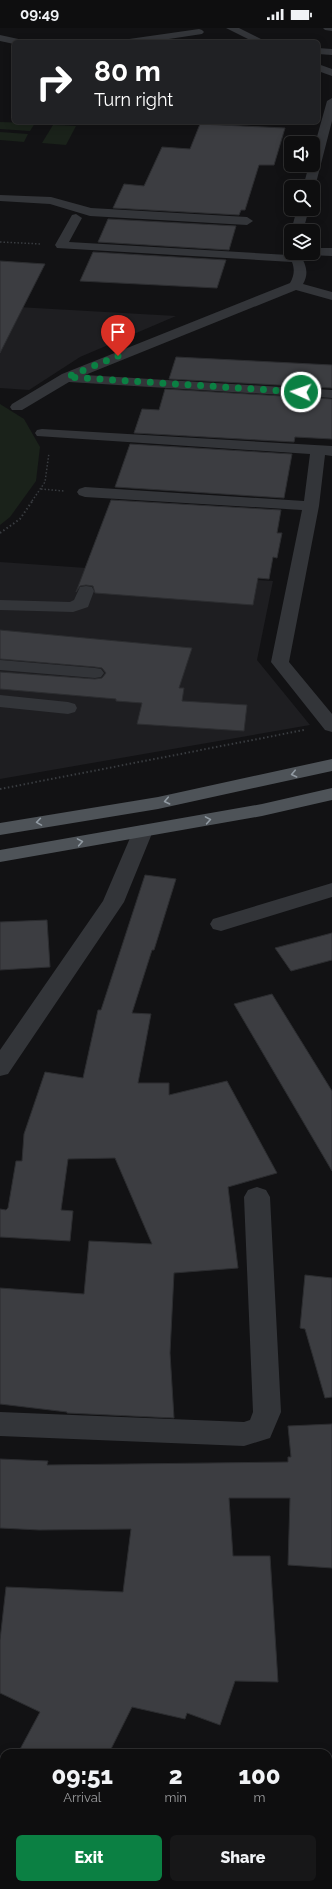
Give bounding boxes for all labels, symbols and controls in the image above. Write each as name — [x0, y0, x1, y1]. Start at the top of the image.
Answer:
text: 09:49 — [20, 5, 59, 23]
text: 80 m — [94, 55, 161, 88]
icon: right — [28, 56, 80, 108]
text: Turn right — [94, 89, 173, 110]
map controls — [284, 136, 320, 260]
button: sound — [284, 136, 320, 172]
button: search — [284, 180, 320, 216]
button: layers — [284, 224, 320, 260]
pin — [101, 315, 135, 356]
icon: arrive — [107, 321, 129, 343]
position arrow — [280, 371, 322, 413]
one-way arrow — [291, 769, 297, 777]
one-way arrow — [164, 797, 170, 805]
one-way arrow — [205, 816, 211, 824]
one-way arrow — [36, 817, 42, 826]
one-way arrow — [77, 838, 83, 847]
text: 09:51 — [52, 1761, 113, 1790]
text: 2 — [169, 1761, 183, 1790]
text: 100 — [238, 1761, 280, 1790]
text: Arrival — [63, 1790, 101, 1805]
text: min — [165, 1790, 187, 1805]
text: m — [253, 1790, 265, 1805]
button: Exit — [16, 1835, 162, 1881]
button: Share — [170, 1835, 316, 1881]

